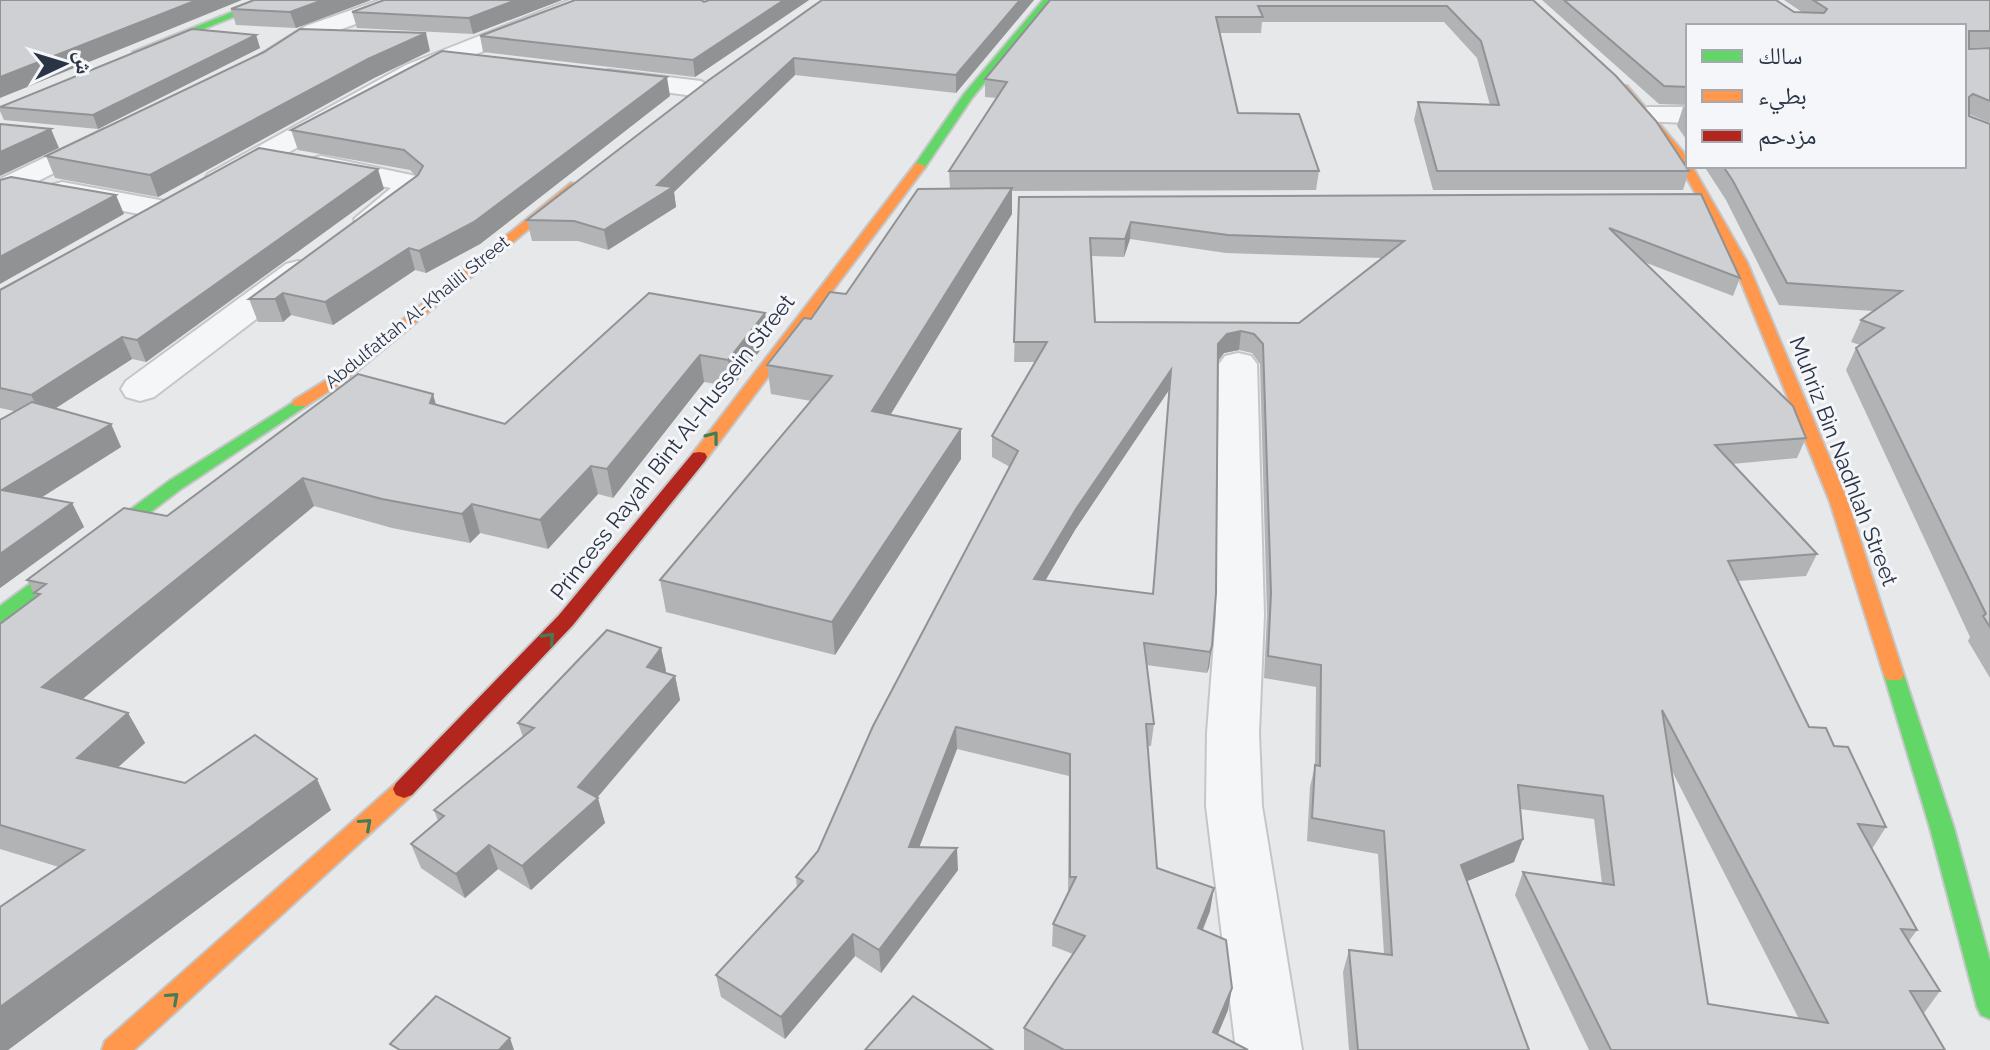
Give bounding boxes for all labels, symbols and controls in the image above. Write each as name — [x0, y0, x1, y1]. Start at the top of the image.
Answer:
north arrow — [24, 24, 104, 104]
legend — [1686, 24, 1966, 168]
text: سالك — [1758, 41, 1803, 70]
text: ش — [69, 50, 98, 75]
text: بطيء — [1758, 81, 1807, 115]
text: مزدحم — [1758, 121, 1817, 152]
street label: Abdulfattah Al-Khalili Street — [321, 231, 513, 392]
street label: Princess Rayah Bint Al-Hussein Street — [545, 289, 800, 605]
street label: Muhriz Bin Nadhlah Street — [1784, 333, 1904, 590]
one-way arrow — [704, 431, 718, 446]
one-way arrow — [539, 633, 553, 648]
one-way arrow — [357, 819, 372, 833]
one-way arrow — [164, 993, 179, 1007]

